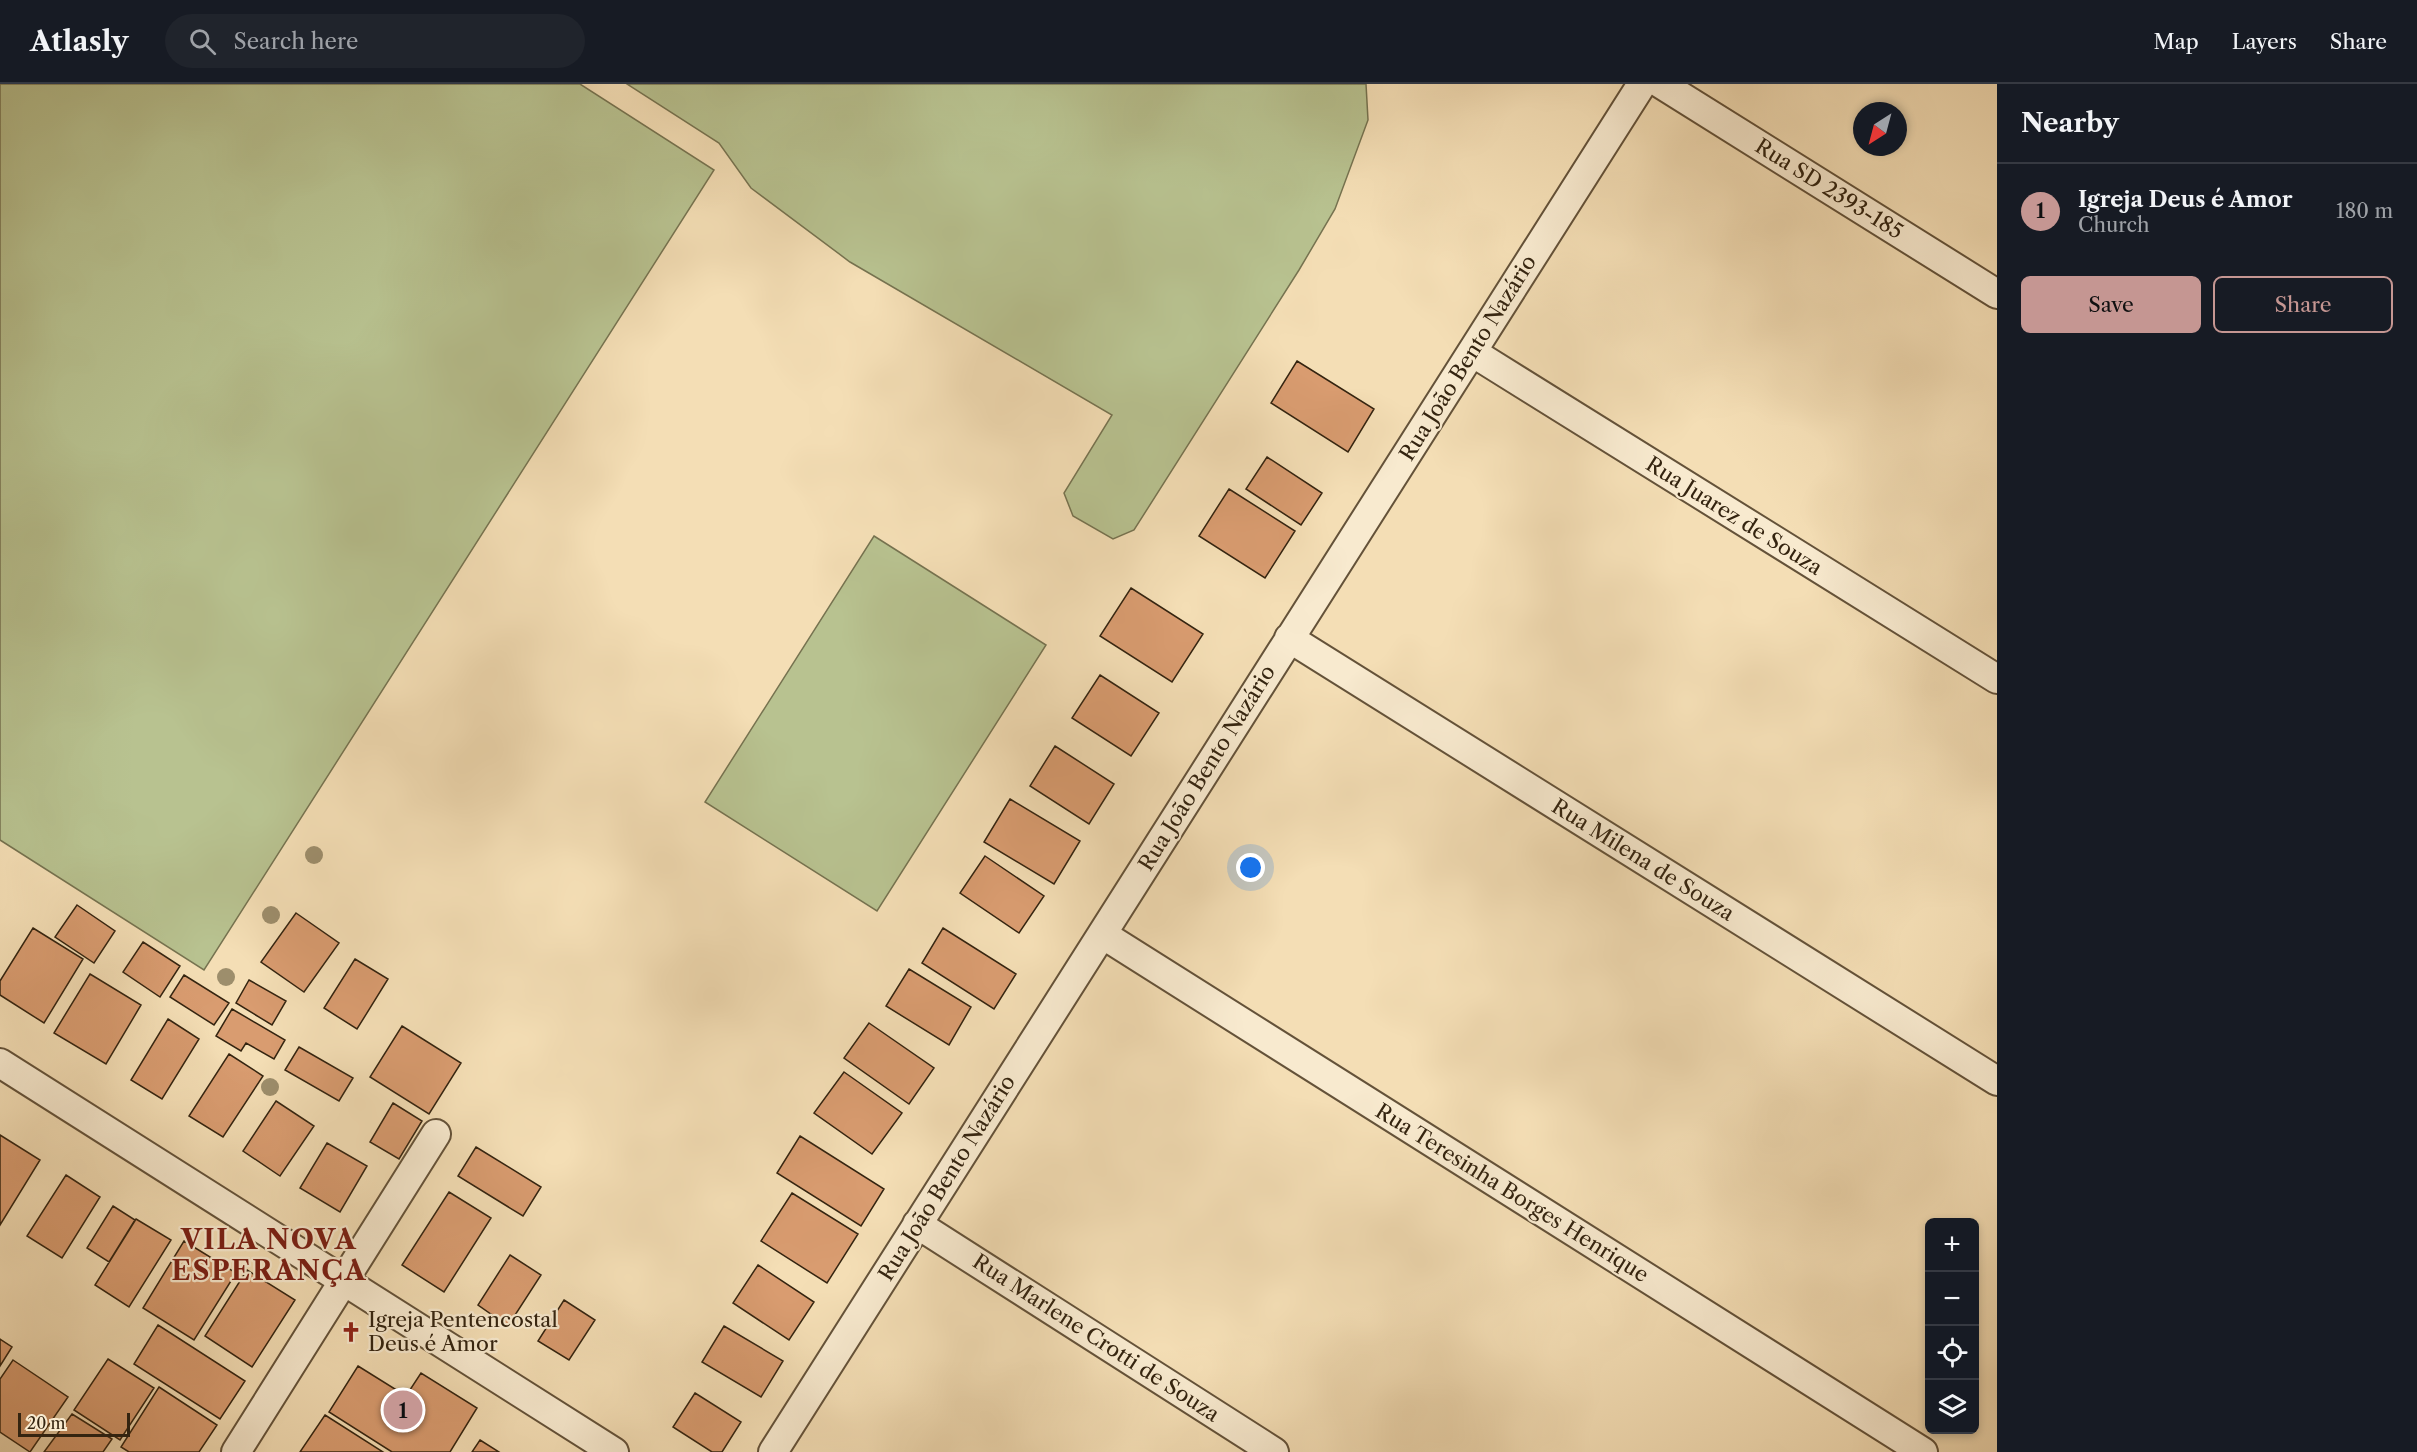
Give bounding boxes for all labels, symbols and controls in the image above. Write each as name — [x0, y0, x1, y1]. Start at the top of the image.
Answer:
search box — [165, 14, 585, 68]
text: Atlasly — [30, 24, 129, 58]
icon: search — [186, 25, 219, 58]
text: Search here — [234, 28, 358, 55]
text: Map — [2154, 29, 2199, 54]
text: Layers — [2232, 29, 2297, 54]
text: Share — [2330, 29, 2387, 54]
north arrow — [1853, 102, 1907, 156]
text: Nearby — [2021, 107, 2119, 139]
street label: Rua SD 2393-185 — [1751, 133, 1908, 244]
text: Igreja Deus é Amor — [2078, 186, 2293, 213]
text: 1 — [2036, 199, 2045, 223]
text: 180 m — [2336, 199, 2393, 223]
text: Church — [2078, 213, 2149, 237]
street label: Rua João Bento Nazário — [1394, 250, 1541, 465]
button: Save — [2021, 276, 2201, 333]
button: Share — [2213, 276, 2393, 333]
street label: Rua Juarez de Souza — [1641, 451, 1828, 580]
street label: Rua João Bento Nazário — [1133, 660, 1280, 875]
street label: Rua Milena de Souza — [1547, 793, 1740, 926]
your location — [1236, 853, 1265, 882]
street label: Rua João Bento Nazário — [873, 1070, 1020, 1285]
street label: Rua Teresinha Borges Henrique — [1371, 1098, 1653, 1287]
map controls — [1925, 1218, 1979, 1434]
button: + — [1925, 1218, 1979, 1272]
district label: VILA NOVA ESPERANÇA — [171, 1223, 367, 1287]
street label: Rua Marlene Crotti de Souza — [968, 1248, 1225, 1427]
button: − — [1925, 1272, 1979, 1326]
place label: Igreja Pentencostal Deus é Amor — [368, 1307, 558, 1356]
church icon: Igreja Pentencostal Deus é Amor — [339, 1320, 363, 1344]
button: locate — [1925, 1326, 1979, 1380]
button: layers — [1925, 1380, 1979, 1434]
pin: 1 — [384, 1388, 422, 1432]
scale bar — [18, 1410, 130, 1438]
text: 20 m — [27, 1413, 66, 1433]

